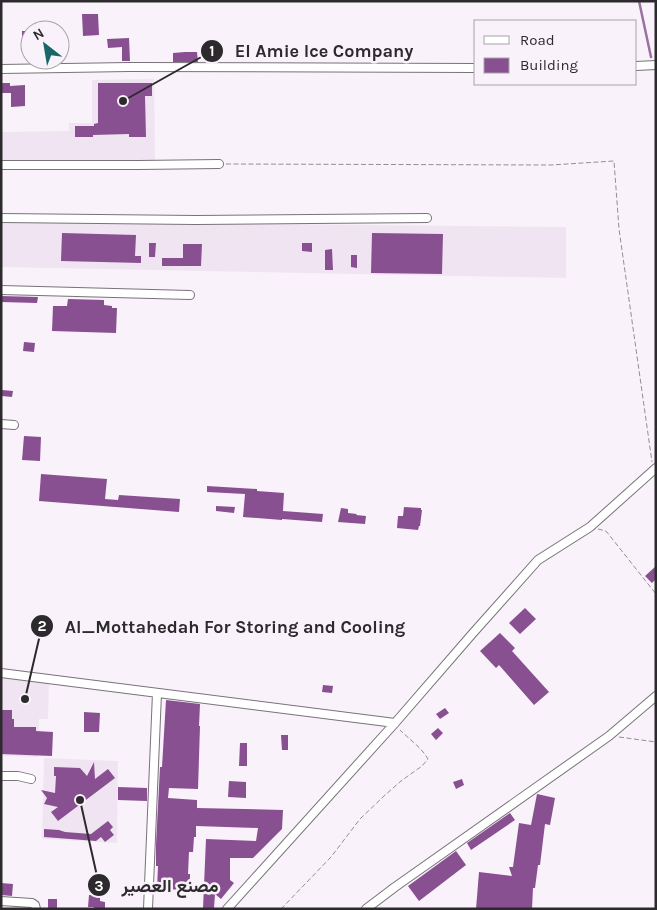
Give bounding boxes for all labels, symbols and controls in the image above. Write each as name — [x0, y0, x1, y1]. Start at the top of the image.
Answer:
north arrow — [20, 20, 70, 70]
legend — [474, 20, 637, 85]
text: N — [30, 24, 47, 44]
text: Road — [520, 31, 555, 49]
callout: El Amie Ice Company — [200, 34, 423, 67]
text: El Amie Ice Company — [235, 40, 413, 62]
text: 1 — [209, 42, 215, 60]
text: Building — [520, 56, 578, 74]
callout: Al_Mottahedah For Storing and Cooling — [29, 610, 415, 643]
text: Al_Mottahedah For Storing and Cooling — [65, 616, 406, 638]
text: 2 — [37, 617, 47, 635]
callout: مصنع العصير — [86, 869, 228, 902]
text: مصنع العصير — [120, 875, 219, 898]
text: 3 — [94, 877, 104, 895]

